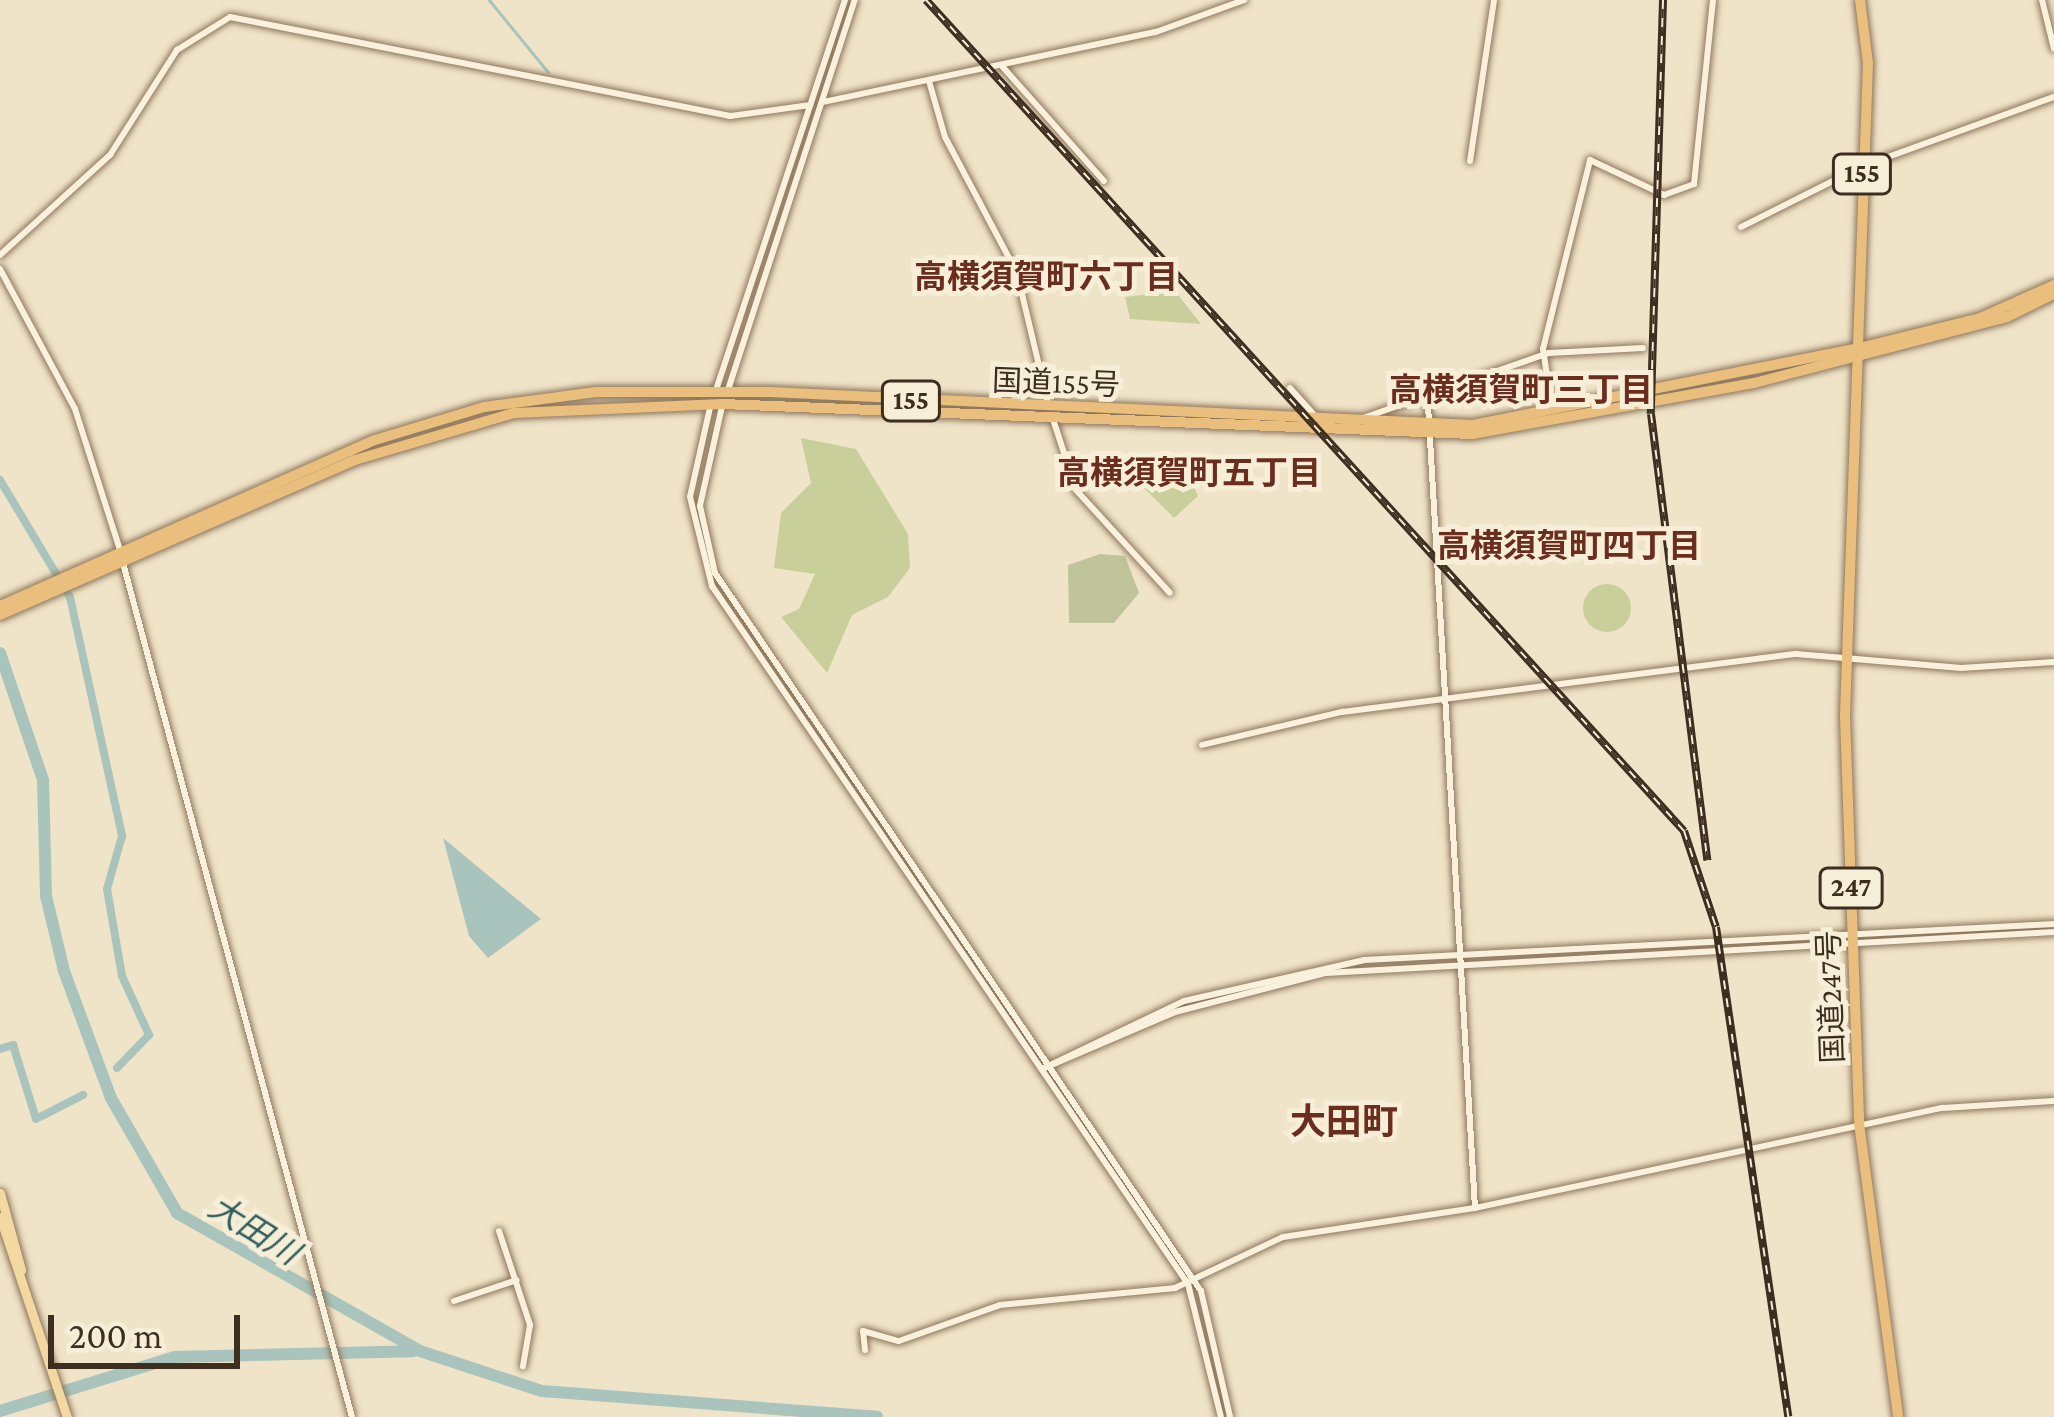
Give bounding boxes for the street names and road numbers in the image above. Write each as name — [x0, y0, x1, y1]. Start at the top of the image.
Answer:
road number: 155 — [1829, 153, 1895, 195]
street label: 国道155号 — [991, 363, 1121, 403]
road number: 155 — [878, 380, 944, 422]
road number: 247 — [1818, 867, 1884, 909]
street label: 国道247号 — [1811, 930, 1851, 1064]

